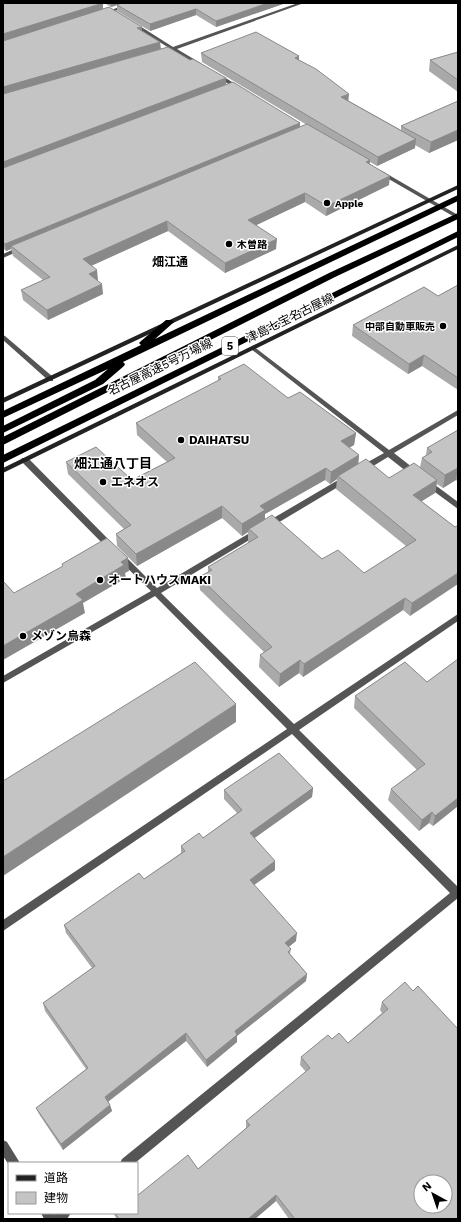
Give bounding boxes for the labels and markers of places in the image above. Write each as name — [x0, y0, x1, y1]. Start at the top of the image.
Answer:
marker: Apple — [322, 198, 332, 208]
place label: Apple — [335, 198, 364, 209]
marker: 木曽路 — [224, 239, 234, 249]
place label: 木曽路 — [236, 239, 268, 250]
place label: 中部自動車販売 — [365, 321, 435, 332]
marker: 中部自動車販売 — [438, 321, 448, 331]
place label: DAIHATSU — [189, 433, 249, 447]
marker: DAIHATSU — [176, 435, 186, 445]
place label: エネオス — [111, 475, 159, 489]
marker: エネオス — [98, 477, 108, 487]
place label: オートハウスMAKI — [108, 573, 211, 587]
marker: オートハウスMAKI — [95, 575, 105, 585]
place label: メゾン烏森 — [31, 629, 91, 643]
marker: メゾン烏森 — [18, 631, 28, 641]

